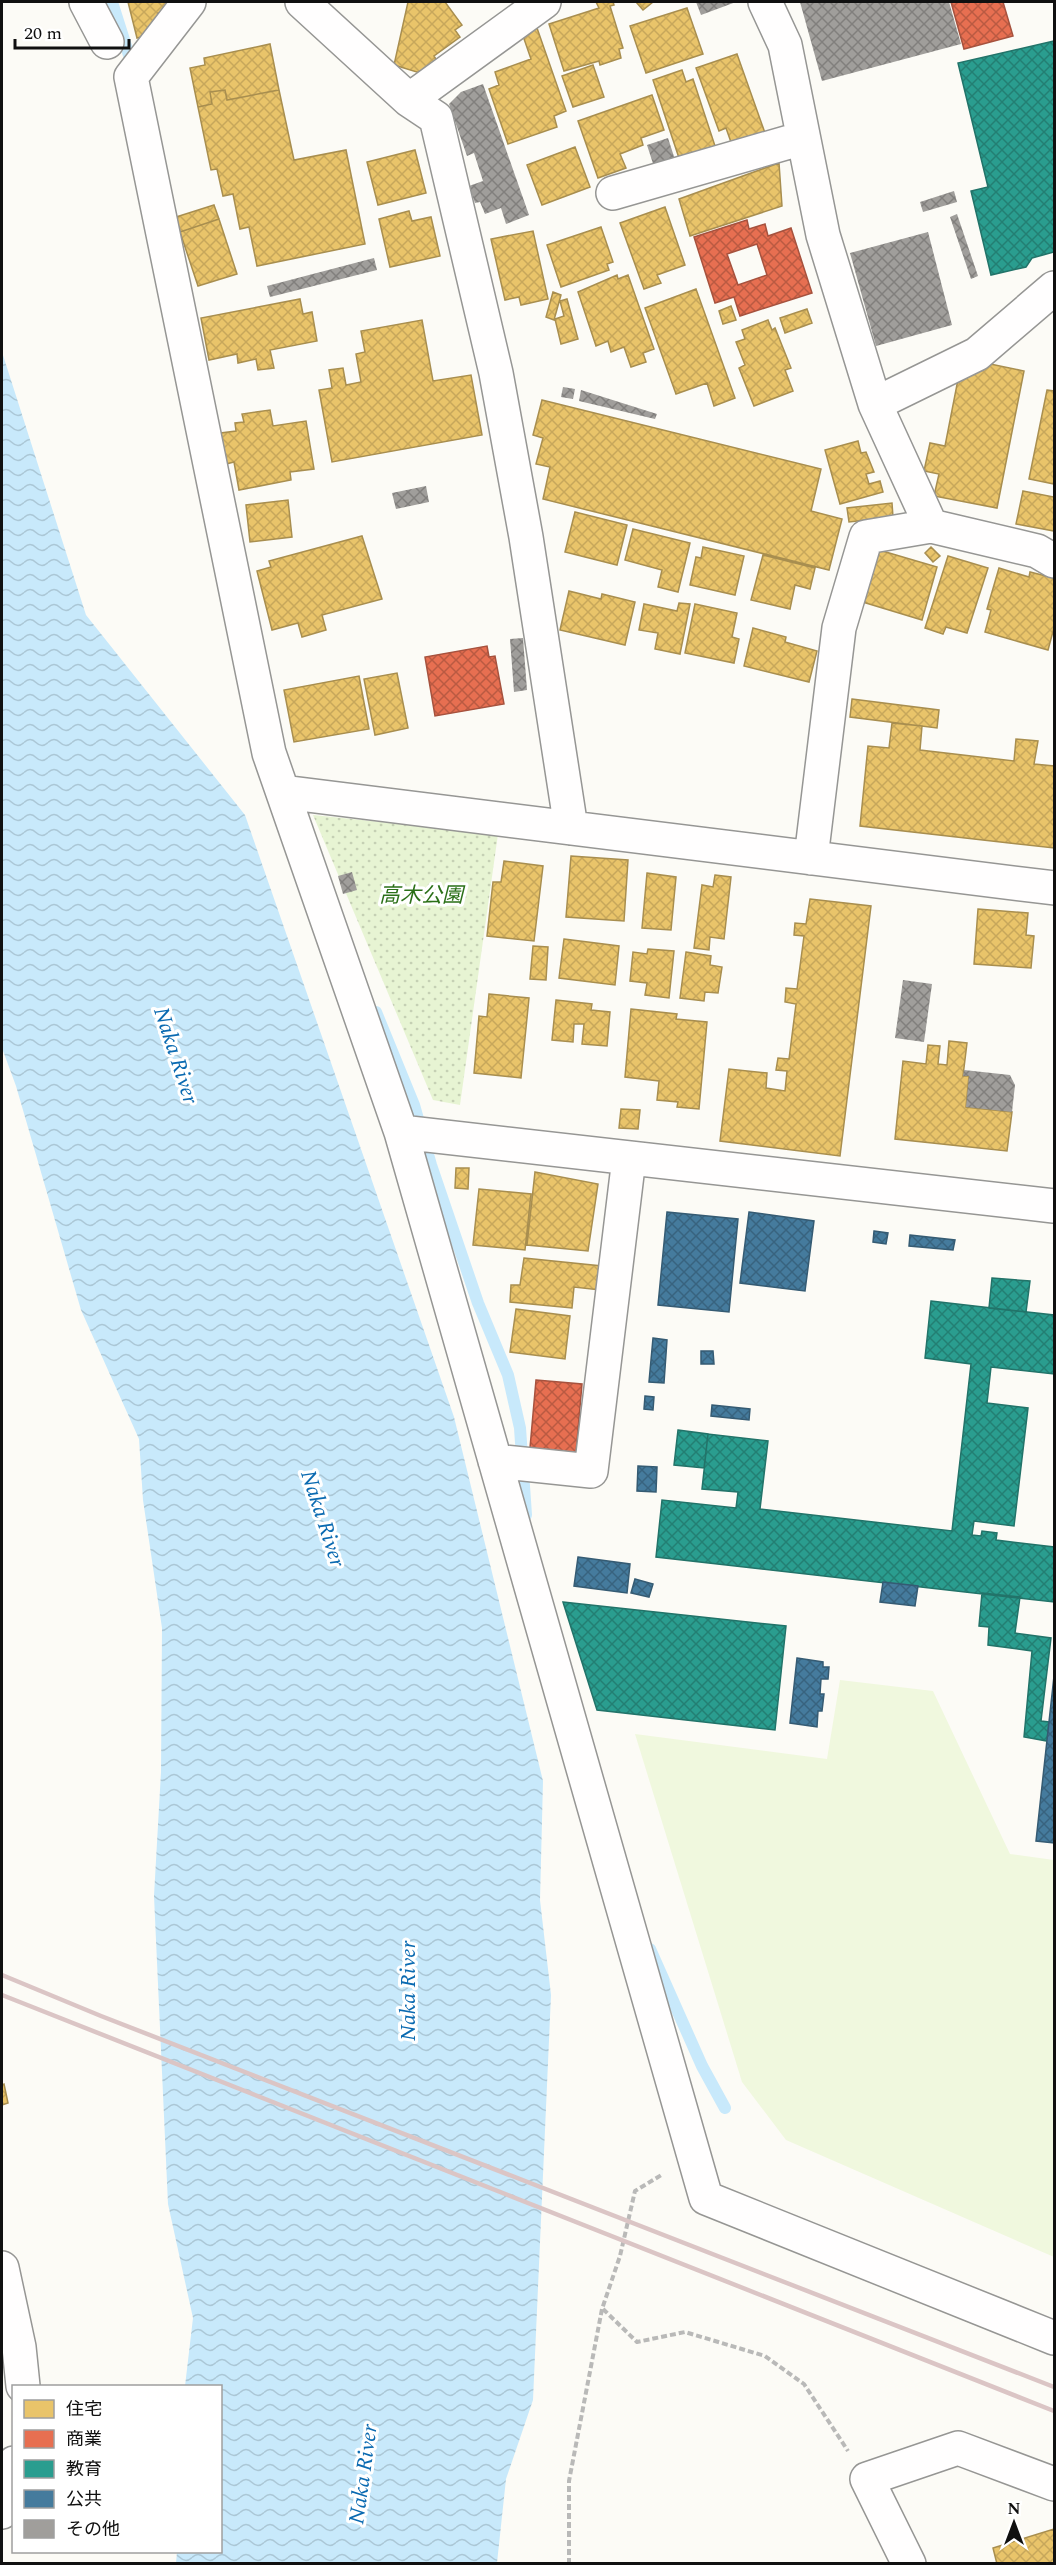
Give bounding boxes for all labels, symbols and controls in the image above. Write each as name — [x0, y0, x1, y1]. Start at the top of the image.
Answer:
scale bar — [15, 12, 129, 50]
text: 20 m — [24, 20, 62, 47]
park label: 高木公園 — [379, 880, 466, 912]
water label: Naka River — [144, 1003, 207, 1109]
water label: Naka River — [291, 1466, 354, 1572]
water label: Naka River — [392, 1940, 425, 2041]
legend — [12, 2385, 222, 2553]
text: 住宅 — [66, 2396, 102, 2423]
water label: Naka River — [340, 2422, 387, 2526]
text: 商業 — [66, 2426, 102, 2453]
text: 教育 — [66, 2456, 102, 2483]
text: 公共 — [66, 2486, 102, 2513]
north arrow — [984, 2493, 1044, 2553]
text: N — [1007, 2497, 1021, 2521]
text: その他 — [66, 2516, 120, 2543]

